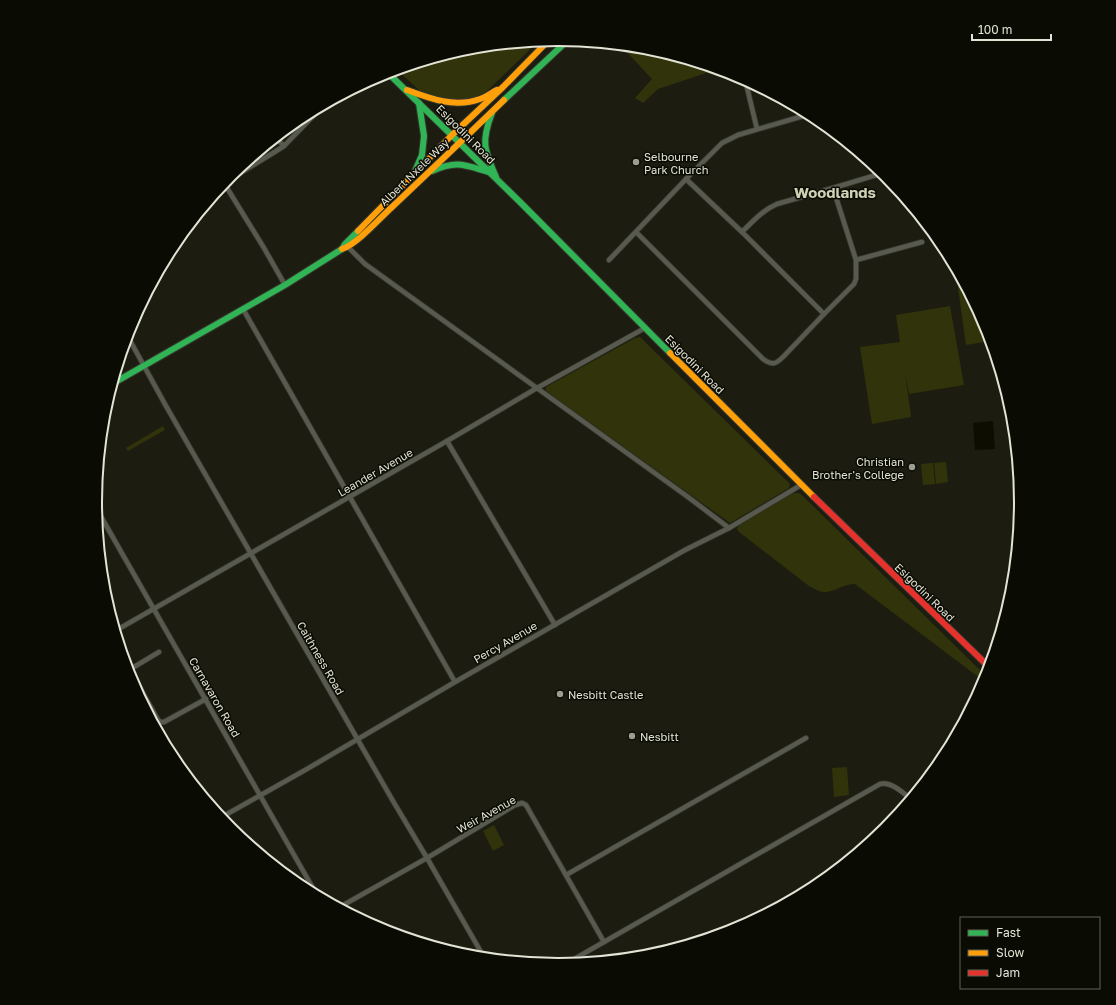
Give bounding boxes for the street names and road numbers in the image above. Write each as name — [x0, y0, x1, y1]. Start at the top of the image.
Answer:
street label: Esigodini Road — [434, 102, 498, 166]
street label: Albert Nxele Way — [377, 136, 451, 208]
street label: Esigodini Road — [663, 332, 727, 396]
street label: Leander Avenue — [335, 445, 415, 499]
street label: Esigodini Road — [892, 560, 958, 624]
street label: Caithness Road — [295, 619, 347, 697]
street label: Percy Avenue — [471, 619, 539, 665]
street label: Carnavaron Road — [187, 655, 243, 739]
street label: Weir Avenue — [454, 792, 518, 836]

